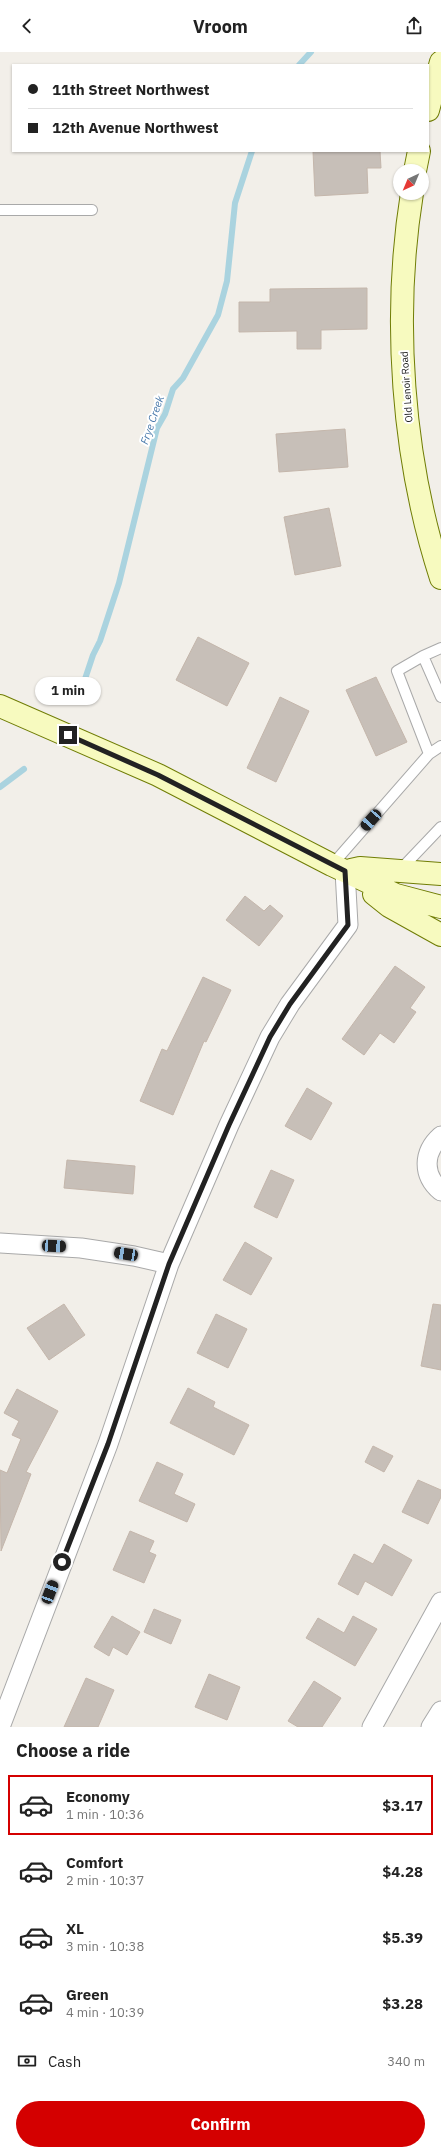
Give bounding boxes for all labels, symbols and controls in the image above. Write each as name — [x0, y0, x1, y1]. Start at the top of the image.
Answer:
icon: back — [16, 15, 38, 37]
text: Vroom — [193, 15, 248, 38]
icon: share — [403, 15, 425, 37]
text: 11th Street Northwest — [52, 80, 210, 99]
text: 12th Avenue Northwest — [52, 118, 218, 137]
north arrow — [393, 164, 429, 200]
map controls — [393, 164, 429, 200]
street label: Old Lenoir Road — [398, 351, 415, 423]
water label: Frye Creek — [137, 393, 167, 446]
callout: 1 min — [35, 677, 101, 705]
text: 1 min — [51, 682, 85, 699]
route end — [59, 726, 77, 744]
car — [359, 807, 383, 833]
car — [42, 1239, 66, 1253]
car — [113, 1246, 139, 1262]
route start — [53, 1553, 71, 1571]
car — [40, 1579, 60, 1605]
text: Choose a ride — [16, 1739, 130, 1762]
icon: car — [18, 1787, 54, 1823]
text: Economy — [66, 1787, 130, 1806]
text: $3.17 — [382, 1796, 423, 1815]
text: 1 min · 10:36 — [66, 1806, 144, 1823]
icon: car — [18, 1853, 54, 1889]
text: Comfort — [66, 1853, 123, 1872]
text: $4.28 — [382, 1862, 423, 1881]
text: 2 min · 10:37 — [66, 1872, 144, 1889]
icon: car — [18, 1919, 54, 1955]
text: XL — [66, 1919, 84, 1938]
text: $5.39 — [382, 1928, 423, 1947]
text: 3 min · 10:38 — [66, 1938, 144, 1955]
icon: car — [18, 1985, 54, 2021]
text: Green — [66, 1985, 109, 2004]
text: $3.28 — [382, 1994, 423, 2013]
text: 4 min · 10:39 — [66, 2004, 144, 2021]
icon: cash — [16, 2050, 38, 2072]
text: Cash — [48, 2052, 81, 2071]
text: 340 m — [387, 2053, 425, 2070]
button: Confirm — [16, 2101, 425, 2147]

